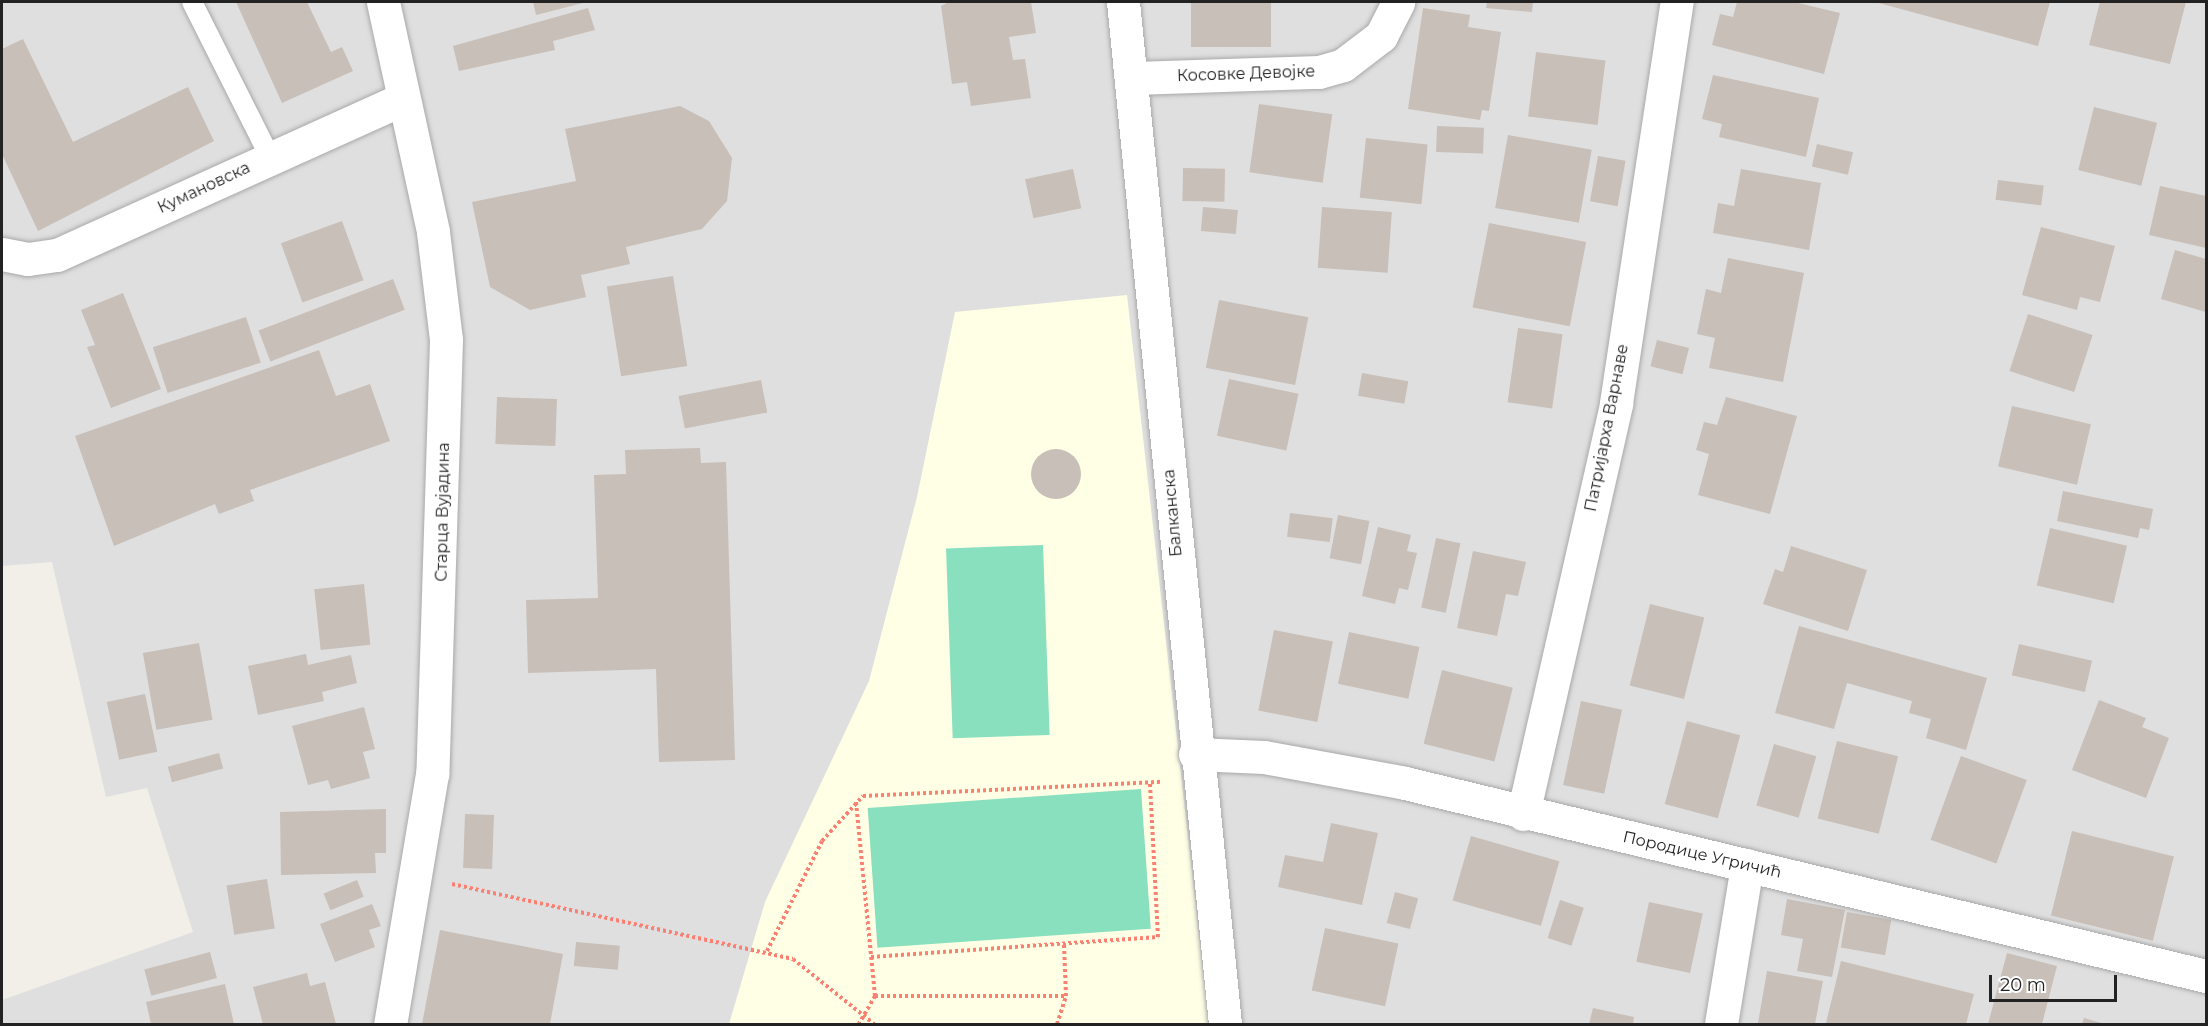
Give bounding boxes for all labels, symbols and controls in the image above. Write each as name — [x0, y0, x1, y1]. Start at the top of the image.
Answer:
street label: Косовке Девојке — [1177, 62, 1315, 86]
street label: Кумановска — [155, 158, 253, 218]
street label: Патријарха Варнаве — [1581, 343, 1633, 513]
street label: Старца Вујадина — [432, 442, 454, 582]
street label: Балканска — [1160, 468, 1186, 558]
street label: Породице Угричић — [1621, 827, 1783, 883]
scale bar — [1992, 963, 2120, 1001]
text: 20 m — [2000, 974, 2046, 996]

